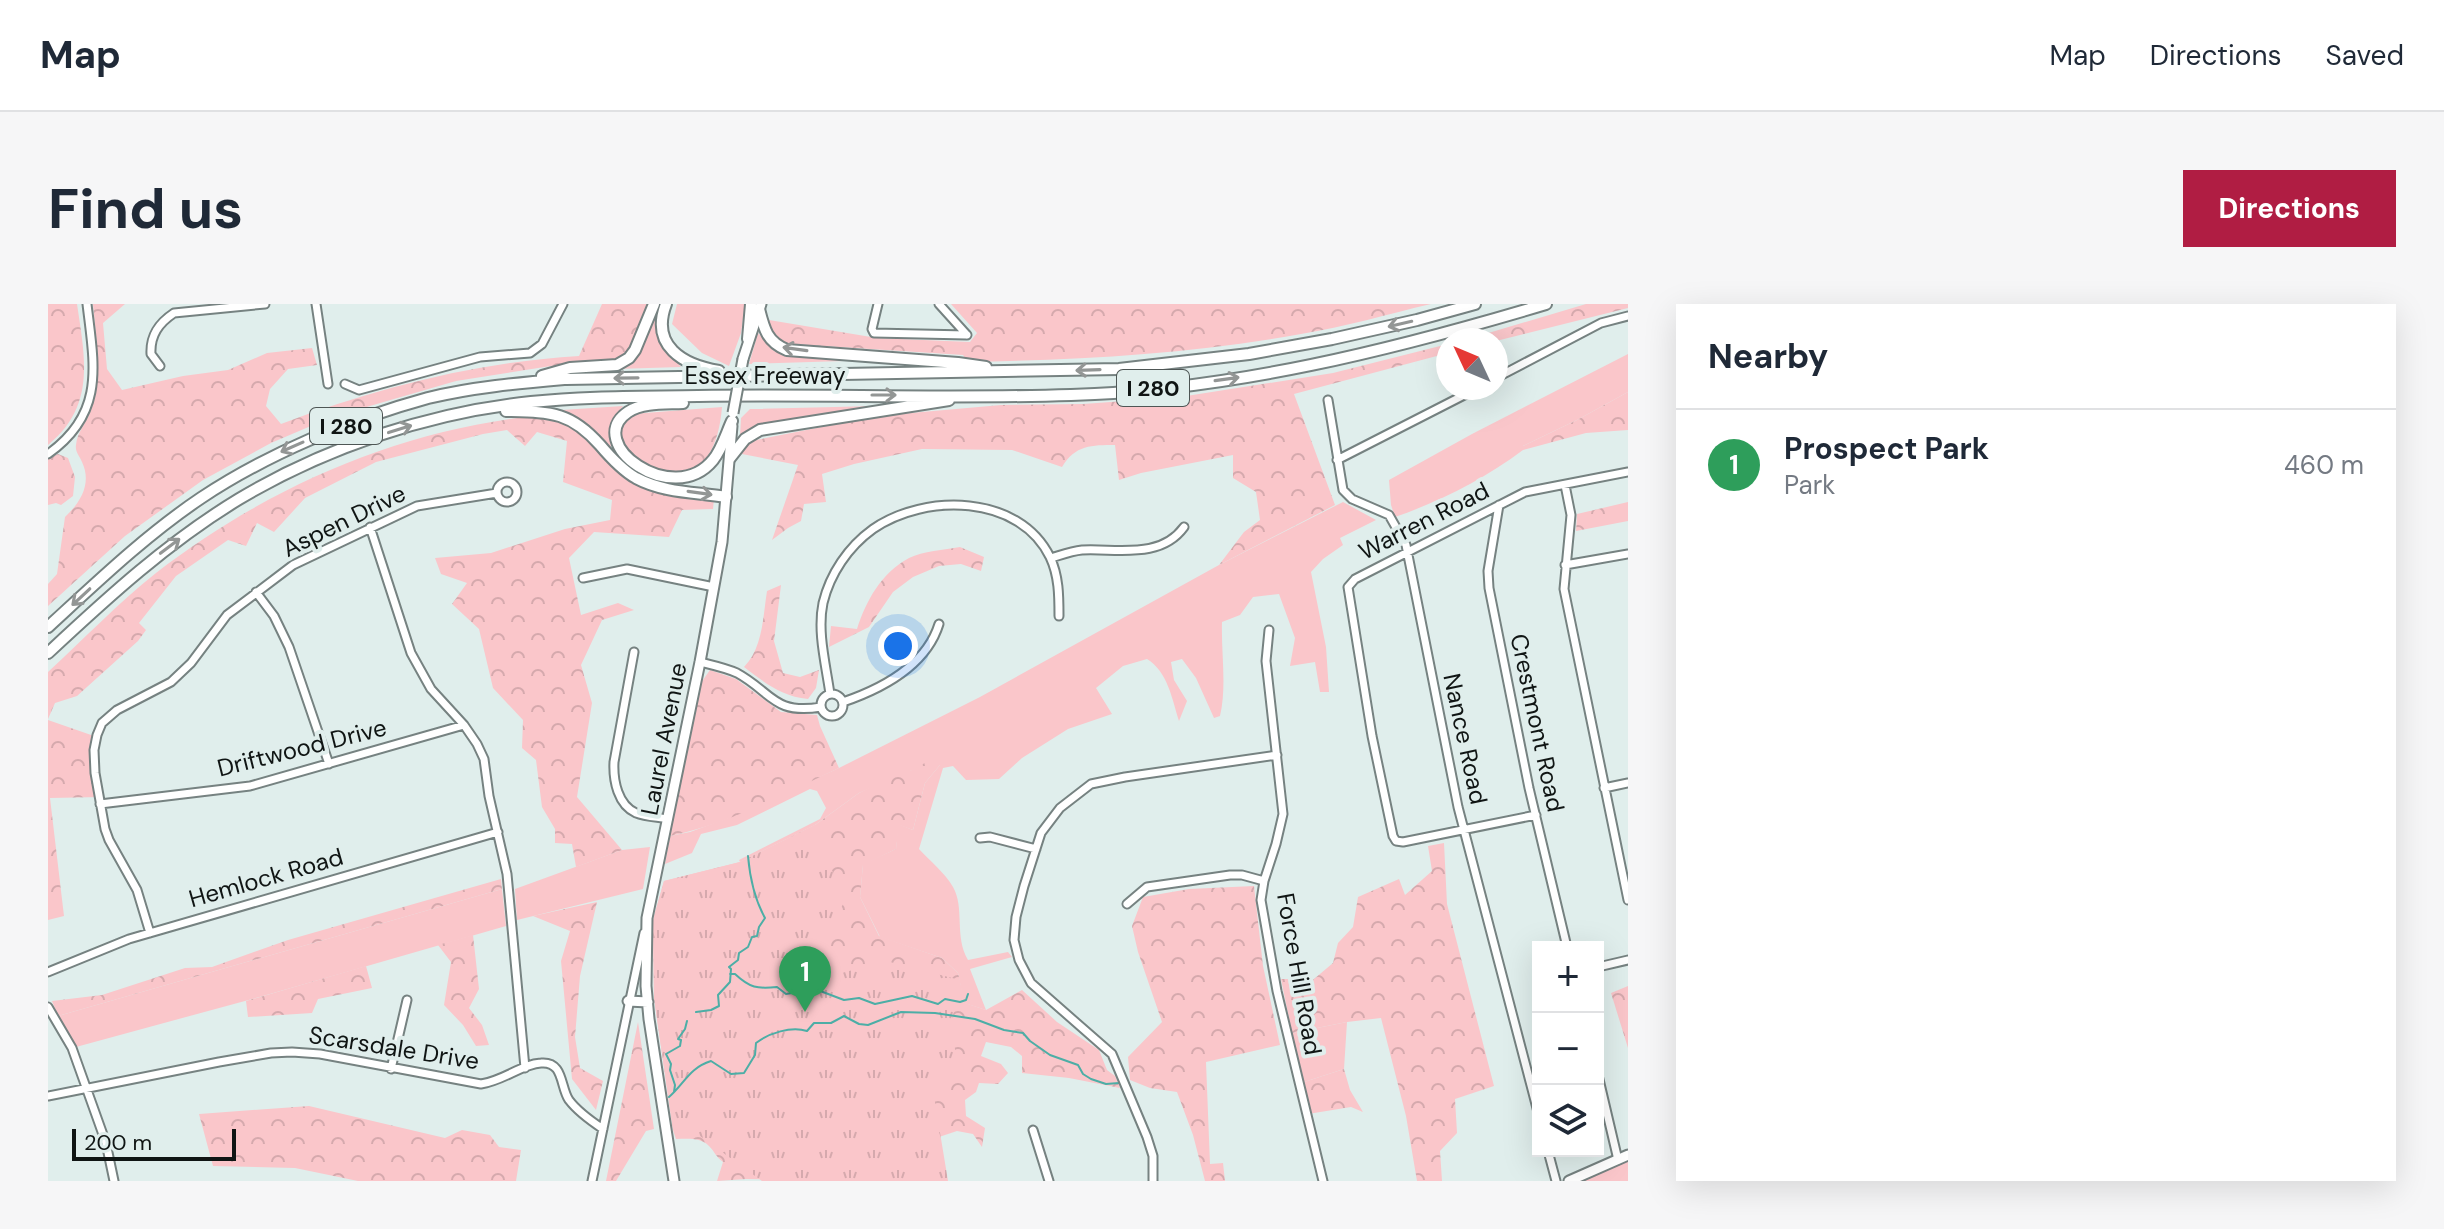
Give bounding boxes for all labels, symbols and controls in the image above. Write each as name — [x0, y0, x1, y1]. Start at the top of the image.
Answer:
text: Map — [40, 30, 121, 80]
text: Map — [2049, 37, 2106, 74]
text: Directions — [2150, 37, 2282, 74]
text: Saved — [2326, 37, 2404, 74]
button: Directions — [2183, 170, 2396, 247]
text: Find us — [48, 172, 243, 245]
one-way arrow — [1388, 317, 1413, 332]
north arrow — [1436, 328, 1508, 400]
text: Nearby — [1708, 334, 1828, 379]
one-way arrow — [783, 341, 808, 356]
street label: Essex Freeway — [685, 360, 846, 391]
one-way arrow — [1075, 362, 1102, 377]
one-way arrow — [613, 370, 640, 385]
road number: I 280 — [1117, 370, 1189, 406]
one-way arrow — [1214, 371, 1239, 386]
one-way arrow — [870, 387, 897, 403]
road number: I 280 — [310, 408, 382, 444]
one-way arrow — [387, 421, 413, 436]
text: Prospect Park — [1784, 429, 1989, 468]
one-way arrow — [280, 441, 305, 456]
text: 1 — [1729, 448, 1739, 482]
text: 460 m — [2284, 448, 2364, 482]
text: Park — [1784, 468, 1835, 502]
street label: Warren Road — [1353, 474, 1494, 567]
street label: Aspen Drive — [277, 477, 411, 564]
one-way arrow — [686, 486, 712, 501]
one-way arrow — [158, 538, 180, 554]
one-way arrow — [71, 587, 91, 605]
your location — [878, 626, 918, 666]
street label: Crestmont Road — [1503, 631, 1571, 815]
street label: Laurel Avenue — [634, 660, 693, 818]
street label: Nance Road — [1436, 671, 1494, 807]
street label: Driftwood Drive — [214, 712, 390, 784]
street label: Hemlock Road — [185, 841, 347, 914]
street label: Force Hill Road — [1270, 891, 1329, 1057]
map controls — [1532, 941, 1604, 1157]
button: + — [1532, 941, 1604, 1013]
pin: 1 — [779, 946, 831, 1012]
button: − — [1532, 1013, 1604, 1085]
street label: Scarsdale Drive — [307, 1019, 481, 1076]
button: layers — [1532, 1085, 1604, 1157]
scale bar — [72, 1125, 236, 1161]
text: 200 m — [84, 1128, 152, 1157]

